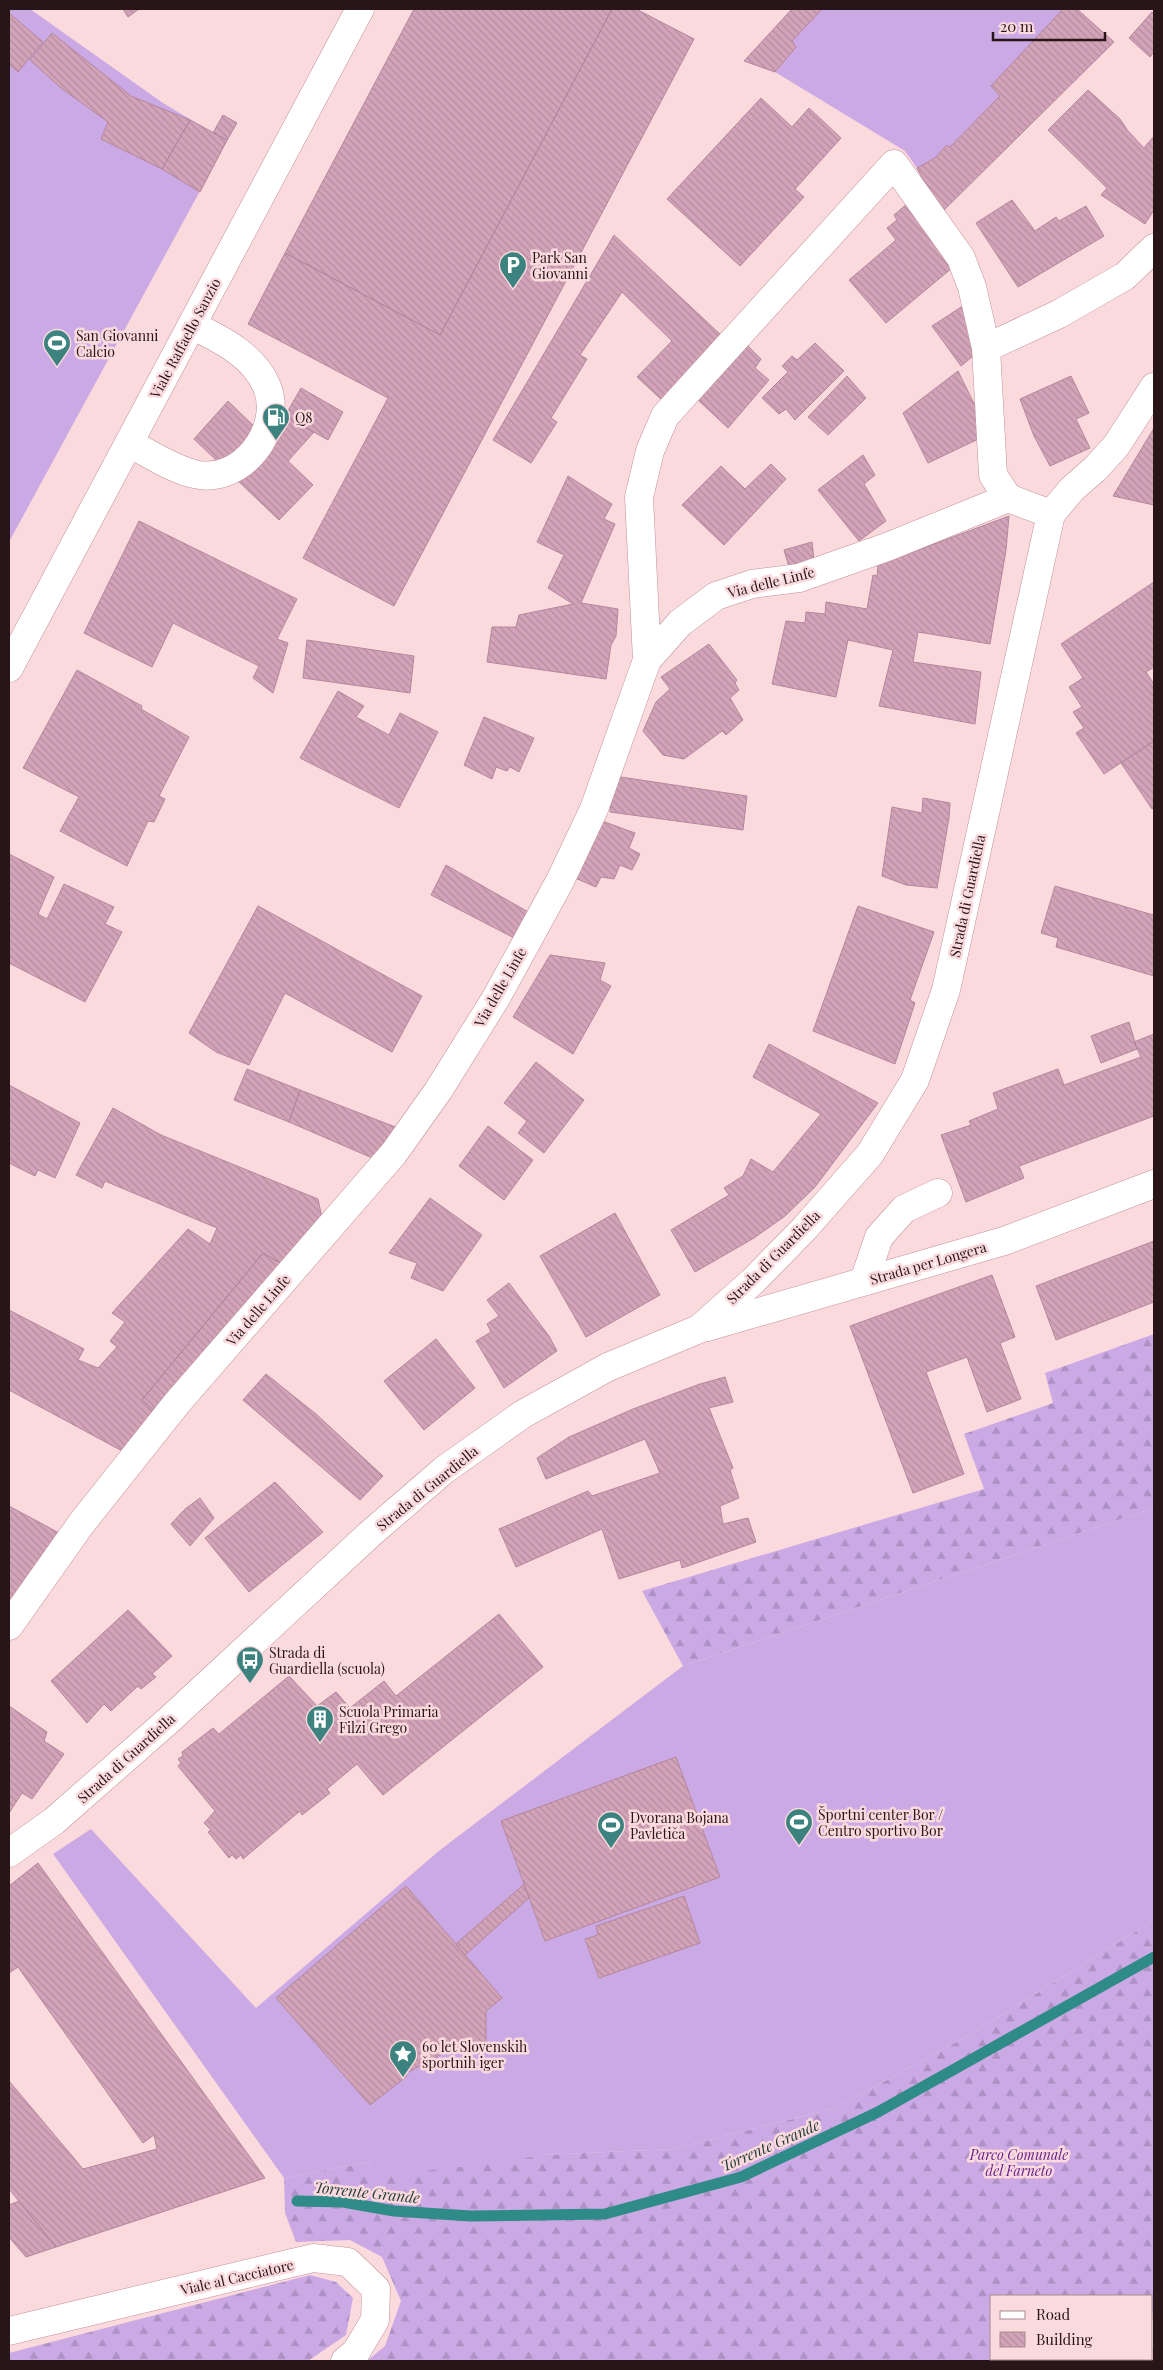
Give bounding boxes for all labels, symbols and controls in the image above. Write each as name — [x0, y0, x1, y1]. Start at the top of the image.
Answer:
scale bar — [993, 10, 1106, 42]
text: 20 m — [1000, 16, 1034, 36]
place label: Park San Giovanni — [532, 248, 588, 283]
parking icon: Park San Giovanni — [498, 250, 528, 289]
street label: Viale Raffaello Sanzio — [145, 274, 225, 402]
place label: San Giovanni Calcio — [76, 326, 158, 361]
sports icon: San Giovanni Calcio — [42, 328, 72, 367]
fuel station icon: Q8 — [261, 402, 291, 441]
place label: Q8 — [295, 408, 313, 427]
street label: Via delle Linfe — [725, 562, 816, 602]
street label: Strada di Guardiella — [945, 833, 989, 959]
street label: Via delle Linfe — [469, 944, 530, 1031]
street label: Strada di Guardiella — [722, 1206, 824, 1308]
street label: Strada per Longera — [867, 1237, 989, 1289]
street label: Via delle Linfe — [221, 1270, 294, 1350]
street label: Strada di Guardiella — [372, 1441, 482, 1535]
place label: Strada di Guardiella (scuola) — [269, 1643, 385, 1678]
bus stop icon: Strada di Guardiella (scuola) — [235, 1645, 265, 1684]
place label: Scuola Primaria Filzi Grego — [339, 1702, 439, 1737]
building icon: Scuola Primaria Filzi Grego — [305, 1704, 335, 1743]
street label: Strada di Guardiella — [73, 1709, 179, 1807]
place label: Športni center Bor / Centro sportivo Bor — [818, 1805, 944, 1840]
sports icon: Športni center Bor / Centro sportivo Bor — [784, 1807, 814, 1846]
place label: Dvorana Bojana Pavletiča — [630, 1808, 729, 1843]
sports icon: Dvorana Bojana Pavletiča — [596, 1810, 626, 1849]
place label: 60 let Slovenskih športnih iger — [422, 2037, 528, 2072]
place icon: 60 let Slovenskih športnih iger — [388, 2039, 418, 2078]
water label: Torrente Grande — [717, 2114, 823, 2176]
park label: Parco Comunale del Farneto — [969, 2145, 1068, 2180]
water label: Torrente Grande — [313, 2177, 421, 2208]
street label: Viale al Cacciatore — [178, 2255, 295, 2299]
legend — [990, 2295, 1153, 2360]
text: Road — [1036, 2304, 1070, 2324]
text: Building — [1036, 2329, 1093, 2349]

